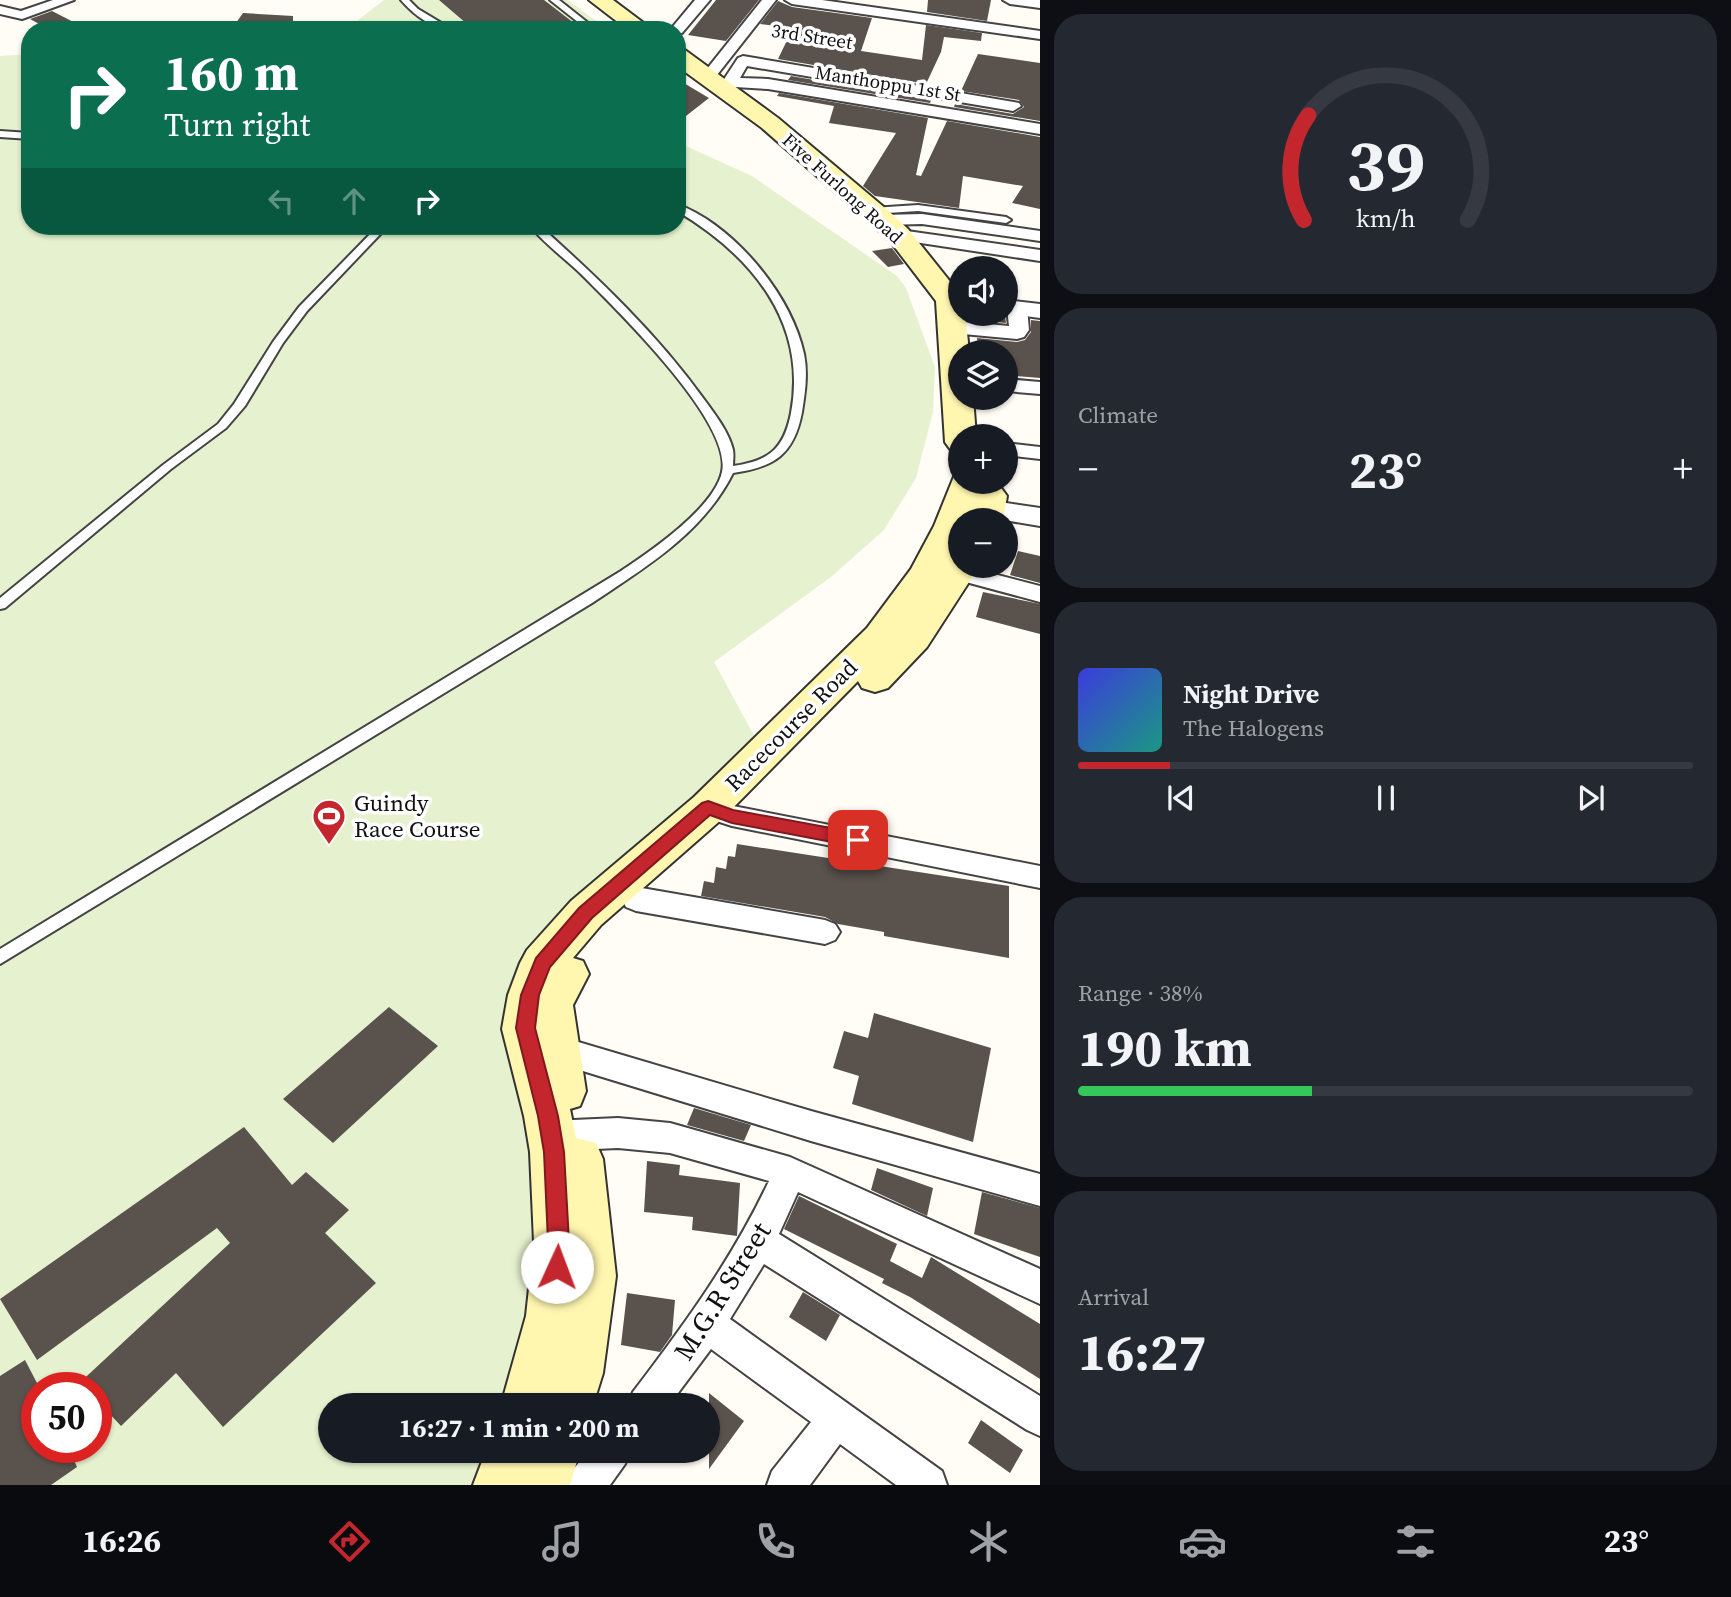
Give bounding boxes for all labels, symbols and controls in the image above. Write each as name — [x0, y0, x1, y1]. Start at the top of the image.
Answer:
street label: 3rd Street — [770, 17, 855, 55]
text: 160 m — [164, 39, 299, 106]
icon: right — [49, 49, 140, 140]
street label: Manthoppu 1st St — [813, 59, 963, 107]
text: Turn right — [164, 103, 310, 147]
text: 39 — [1346, 115, 1425, 214]
street label: Five Furlong Road — [777, 127, 909, 249]
icon: left — [262, 182, 300, 220]
icon: ahead — [335, 182, 373, 220]
icon: right — [408, 182, 446, 220]
text: km/h — [1356, 201, 1415, 235]
map controls — [948, 256, 1018, 578]
button: sound — [948, 256, 1018, 326]
button: layers — [948, 340, 1018, 410]
text: Climate — [1078, 399, 1158, 431]
button: + — [948, 424, 1018, 494]
text: 23° — [1349, 434, 1422, 505]
text: − — [1078, 443, 1098, 495]
text: + — [1673, 443, 1693, 495]
button: − — [948, 508, 1018, 578]
street label: Racecourse Road — [718, 652, 864, 798]
text: Night Drive — [1183, 676, 1319, 712]
text: The Halogens — [1183, 712, 1324, 744]
icon: previous — [1162, 779, 1200, 817]
icon: pause — [1367, 779, 1405, 817]
icon: next — [1572, 779, 1610, 817]
place label: Guindy Race Course — [354, 787, 481, 845]
sports icon: Guindy Race Course — [310, 797, 348, 846]
pin — [828, 810, 888, 870]
icon: arrive — [839, 821, 877, 859]
text: Range · 38% — [1078, 977, 1203, 1009]
text: 190 km — [1078, 1012, 1252, 1083]
street label: M.G.R Street — [664, 1214, 780, 1367]
position arrow — [520, 1230, 594, 1304]
text: Arrival — [1078, 1281, 1149, 1313]
text: 16:27 — [1078, 1316, 1206, 1387]
speed limit sign: 50 — [21, 1372, 112, 1463]
text: 16:27 · 1 min · 200 m — [399, 1410, 639, 1446]
icon: directions — [325, 1517, 374, 1566]
icon: music — [538, 1517, 587, 1566]
icon: phone — [751, 1517, 800, 1566]
icon: climate — [964, 1517, 1013, 1566]
icon: car — [1178, 1517, 1227, 1566]
icon: filters — [1391, 1517, 1440, 1566]
text: 16:26 — [82, 1519, 161, 1563]
text: 23° — [1604, 1519, 1649, 1563]

